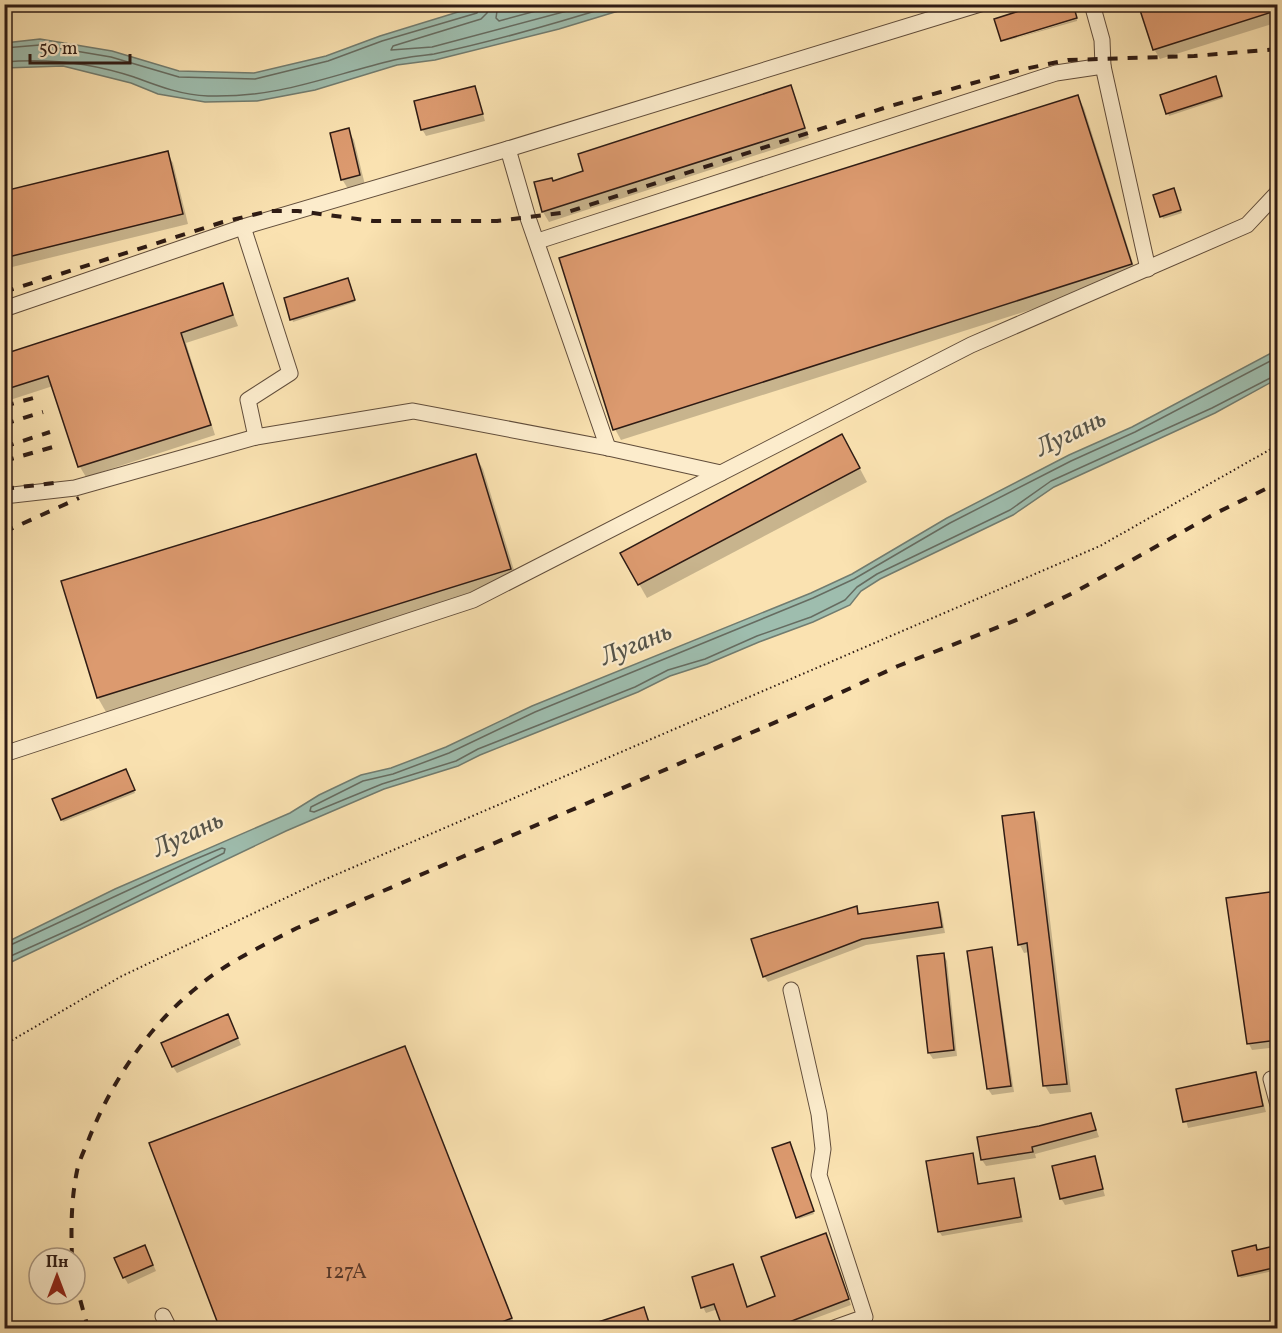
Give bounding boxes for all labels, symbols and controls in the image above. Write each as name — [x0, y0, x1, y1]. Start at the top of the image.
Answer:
scale bar — [30, 27, 130, 65]
text: 50 m — [39, 37, 78, 62]
water label: Лугань — [1029, 401, 1113, 467]
water label: Лугань — [594, 614, 678, 676]
water label: Лугань — [146, 803, 230, 868]
north arrow — [27, 1246, 87, 1306]
text: Пн — [46, 1252, 68, 1274]
house number: 127А — [325, 1258, 367, 1287]

